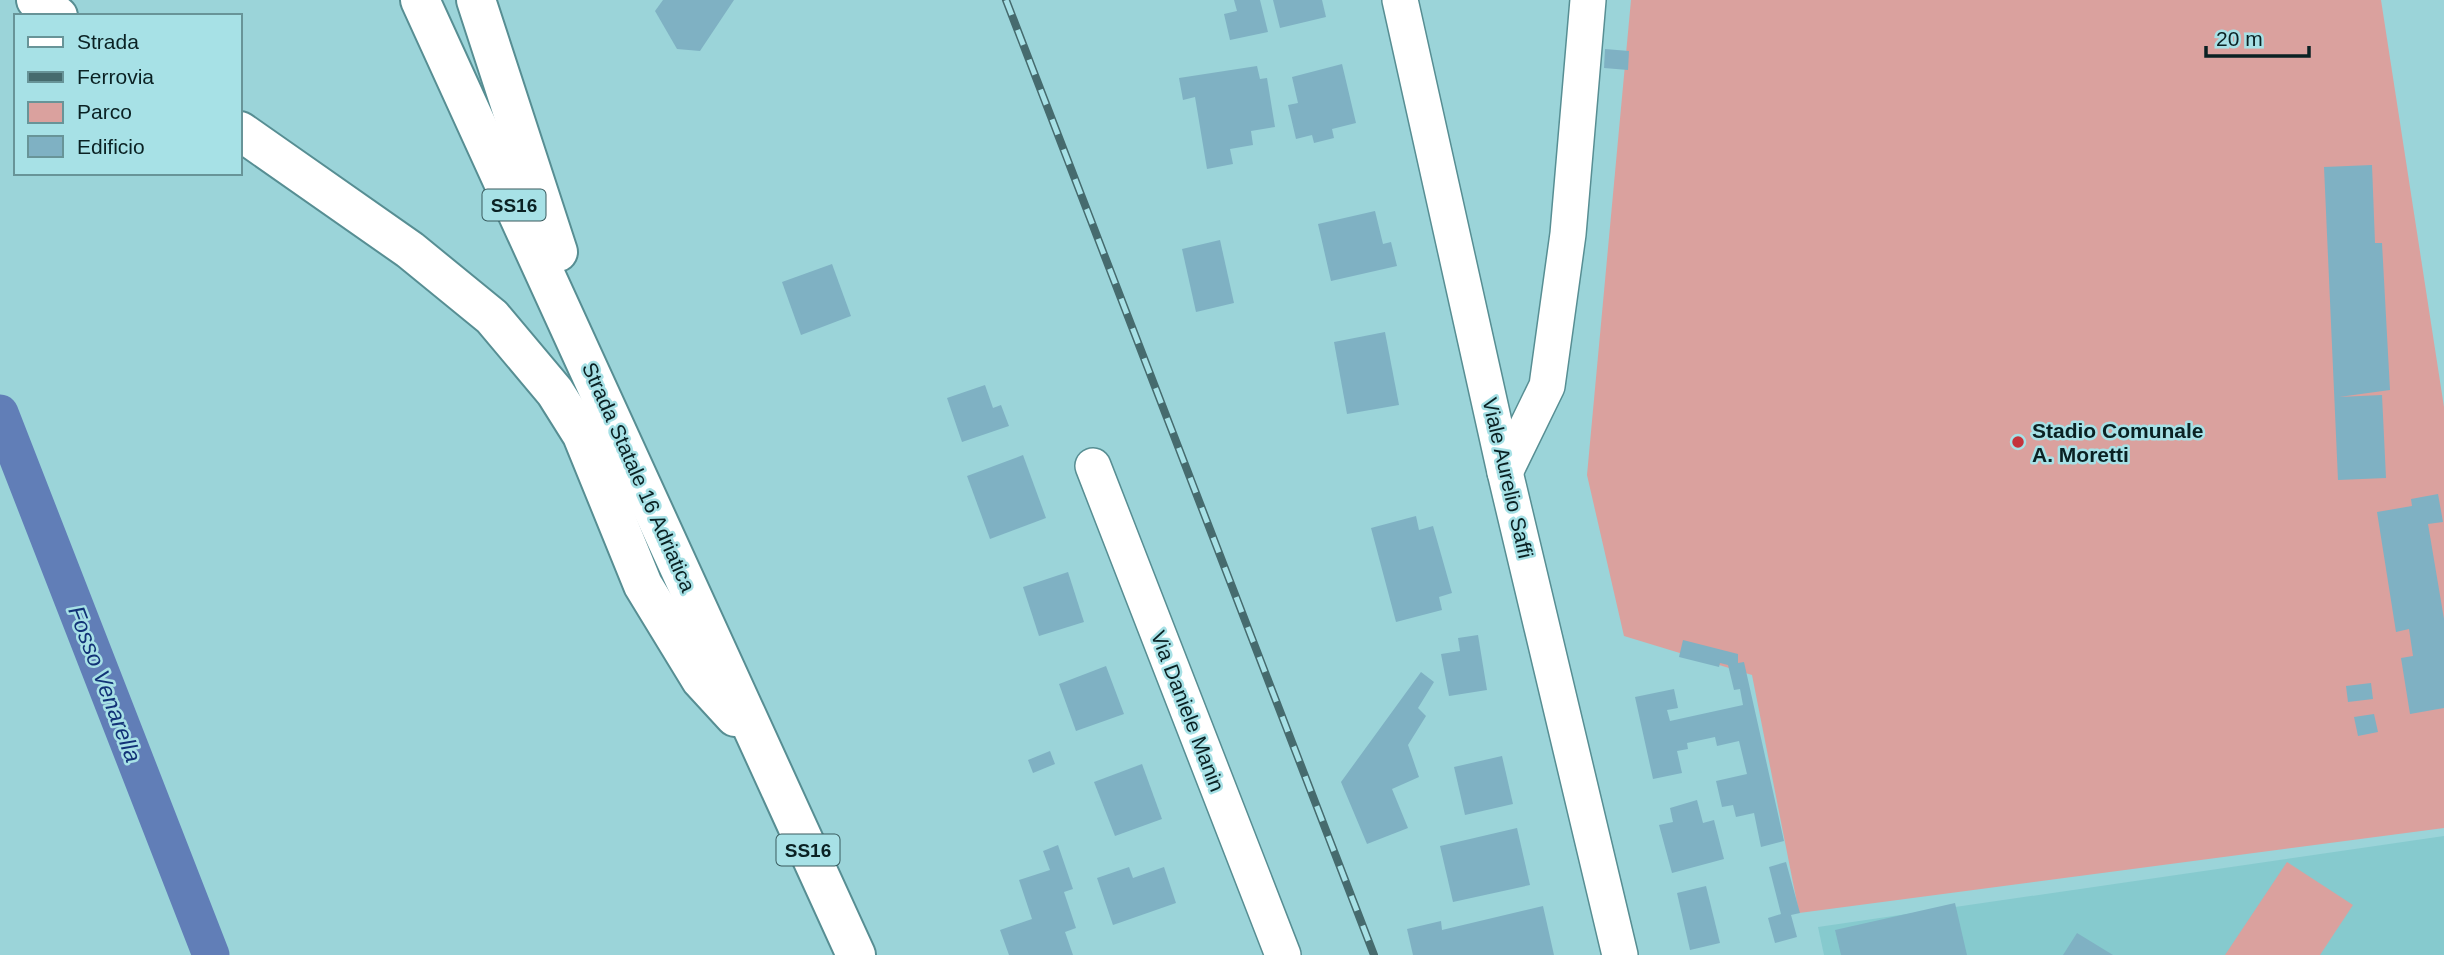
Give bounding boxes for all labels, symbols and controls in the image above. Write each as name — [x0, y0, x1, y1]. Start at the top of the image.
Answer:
legend — [14, 14, 242, 175]
scale bar — [2206, 14, 2309, 58]
text: 20 m — [2216, 27, 2263, 50]
text: Strada — [77, 30, 139, 53]
text: Ferrovia — [77, 65, 154, 88]
text: Parco — [77, 100, 132, 123]
text: Edificio — [77, 135, 145, 158]
road number: SS16 — [482, 190, 546, 220]
street label: Strada Statale 16 Adriatica — [578, 359, 700, 596]
street label: Viale Aurelio Saffi — [1478, 396, 1538, 560]
place label: Stadio Comunale A. Moretti — [2032, 419, 2204, 466]
marker: Stadio Comunale A. Moretti — [2010, 434, 2026, 450]
water label: Fosso Venarella — [63, 602, 147, 766]
street label: Via Daniele Manin — [1147, 627, 1229, 795]
road number: SS16 — [776, 834, 840, 866]

